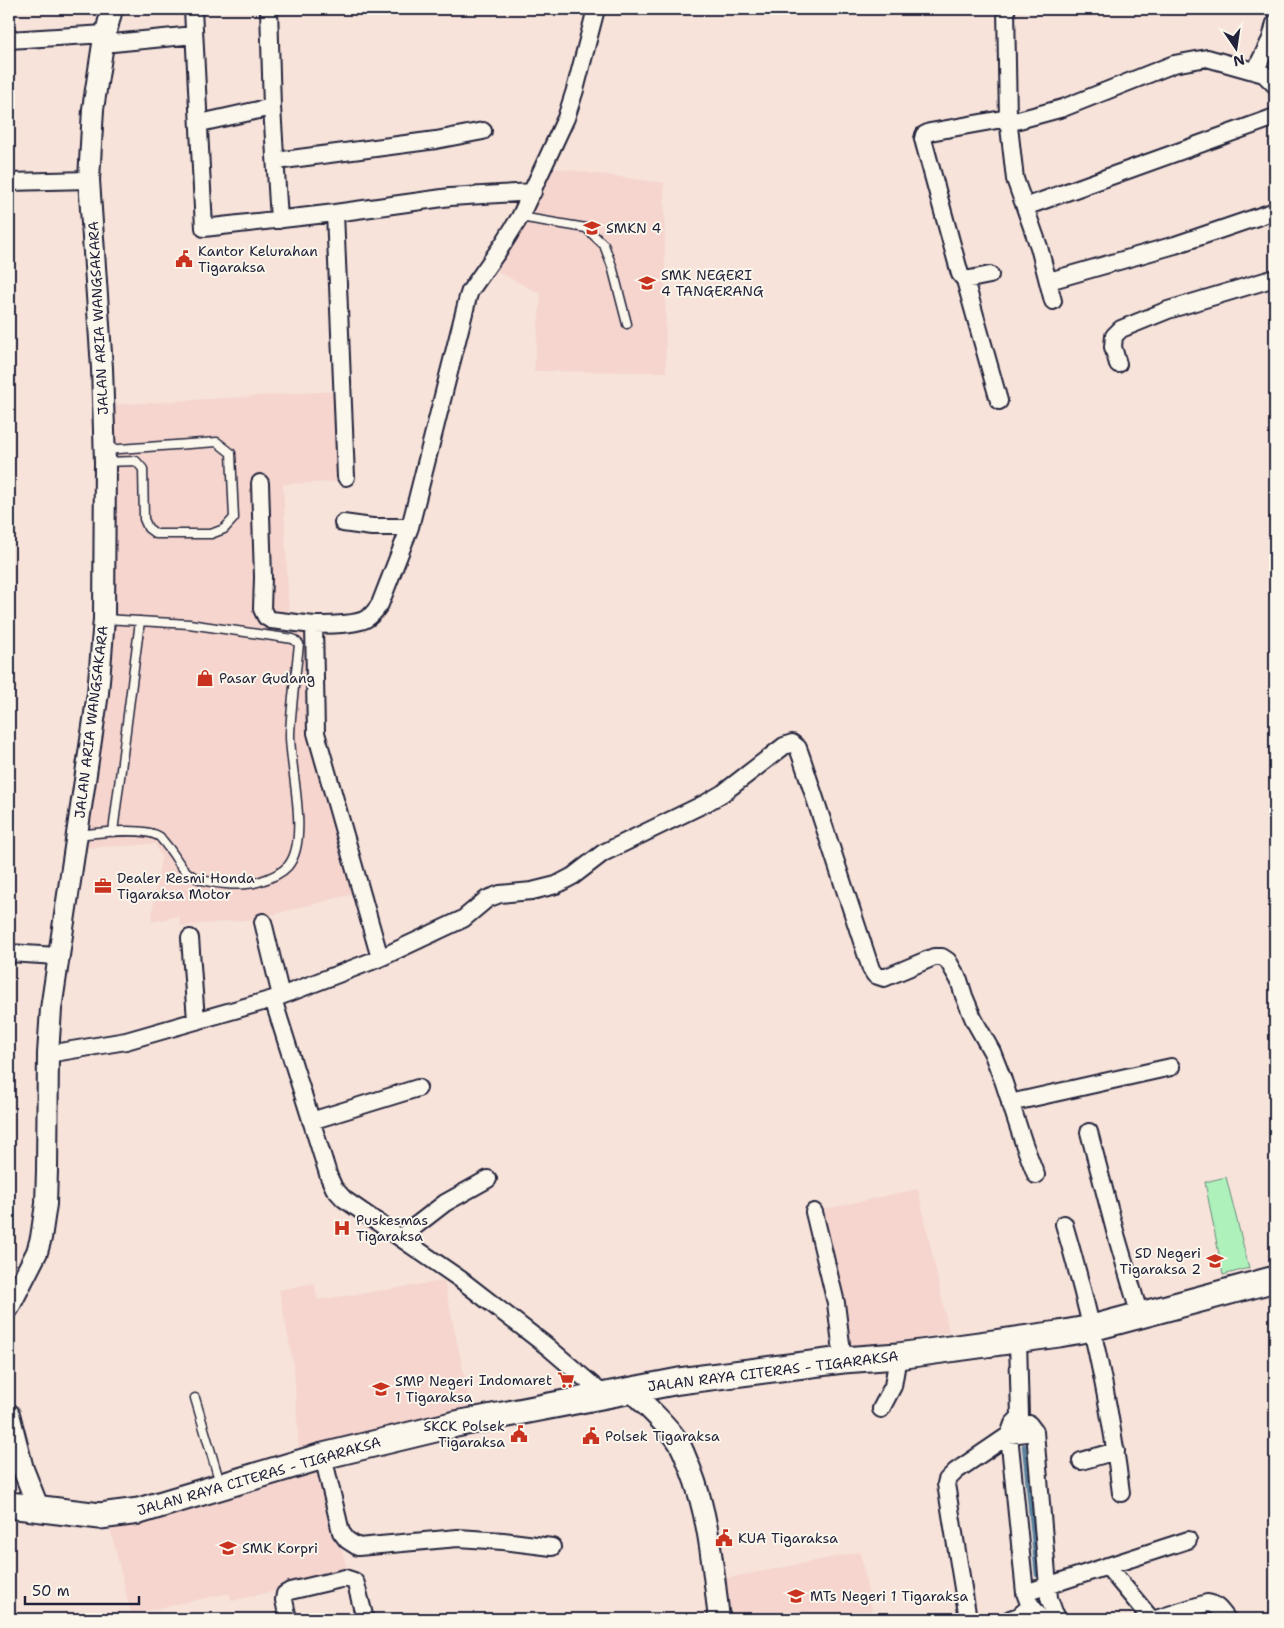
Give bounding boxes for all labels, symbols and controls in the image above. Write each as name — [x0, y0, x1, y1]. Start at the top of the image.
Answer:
north arrow — [1212, 22, 1262, 72]
text: N — [1231, 51, 1246, 71]
school or university icon: SMKN 4 — [582, 218, 602, 238]
place label: SMKN 4 — [606, 219, 662, 237]
street label: JALAN ARIA WANGSAKARA — [84, 221, 112, 415]
place label: Kantor Kelurahan Tigaraksa — [198, 242, 318, 276]
public building icon: Kantor Kelurahan Tigaraksa — [174, 249, 194, 269]
place label: SMK NEGERI 4 TANGERANG — [661, 266, 764, 300]
school or university icon: SMK NEGERI 4 TANGERANG — [637, 273, 657, 293]
street label: JALAN ARIA WANGSAKARA — [70, 625, 112, 819]
shop icon: Pasar Gudang — [195, 668, 215, 688]
place label: Pasar Gudang — [219, 669, 315, 687]
place label: Dealer Resmi Honda Tigaraksa Motor — [117, 869, 255, 903]
office icon: Dealer Resmi Honda Tigaraksa Motor — [93, 876, 113, 896]
place label: Puskesmas Tigaraksa — [356, 1211, 428, 1245]
hospital icon: Puskesmas Tigaraksa — [332, 1218, 352, 1238]
place label: SD Negeri Tigaraksa 2 — [1120, 1244, 1201, 1278]
school or university icon: SD Negeri Tigaraksa 2 — [1205, 1251, 1225, 1271]
street label: JALAN RAYA CITERAS - TIGARAKSA — [647, 1347, 899, 1395]
supermarket icon: Indomaret — [556, 1370, 576, 1390]
place label: Indomaret — [479, 1371, 552, 1389]
place label: SMP Negeri 1 Tigaraksa — [395, 1372, 474, 1406]
school or university icon: SMP Negeri 1 Tigaraksa — [371, 1379, 391, 1399]
place label: SKCK Polsek Tigaraksa — [424, 1417, 505, 1451]
public building icon: SKCK Polsek Tigaraksa — [509, 1424, 529, 1444]
public building icon: Polsek Tigaraksa — [581, 1426, 601, 1446]
place label: Polsek Tigaraksa — [605, 1427, 720, 1445]
street label: JALAN RAYA CITERAS - TIGARAKSA — [135, 1433, 383, 1519]
public building icon: KUA Tigaraksa — [714, 1528, 734, 1548]
place label: KUA Tigaraksa — [738, 1529, 838, 1547]
school or university icon: SMK Korpri — [218, 1538, 238, 1558]
place label: SMK Korpri — [242, 1539, 318, 1557]
scale bar — [25, 1573, 139, 1605]
text: 50 m — [32, 1581, 70, 1601]
school or university icon: MTs Negeri 1 Tigaraksa — [786, 1586, 806, 1606]
place label: MTs Negeri 1 Tigaraksa — [810, 1587, 969, 1605]

